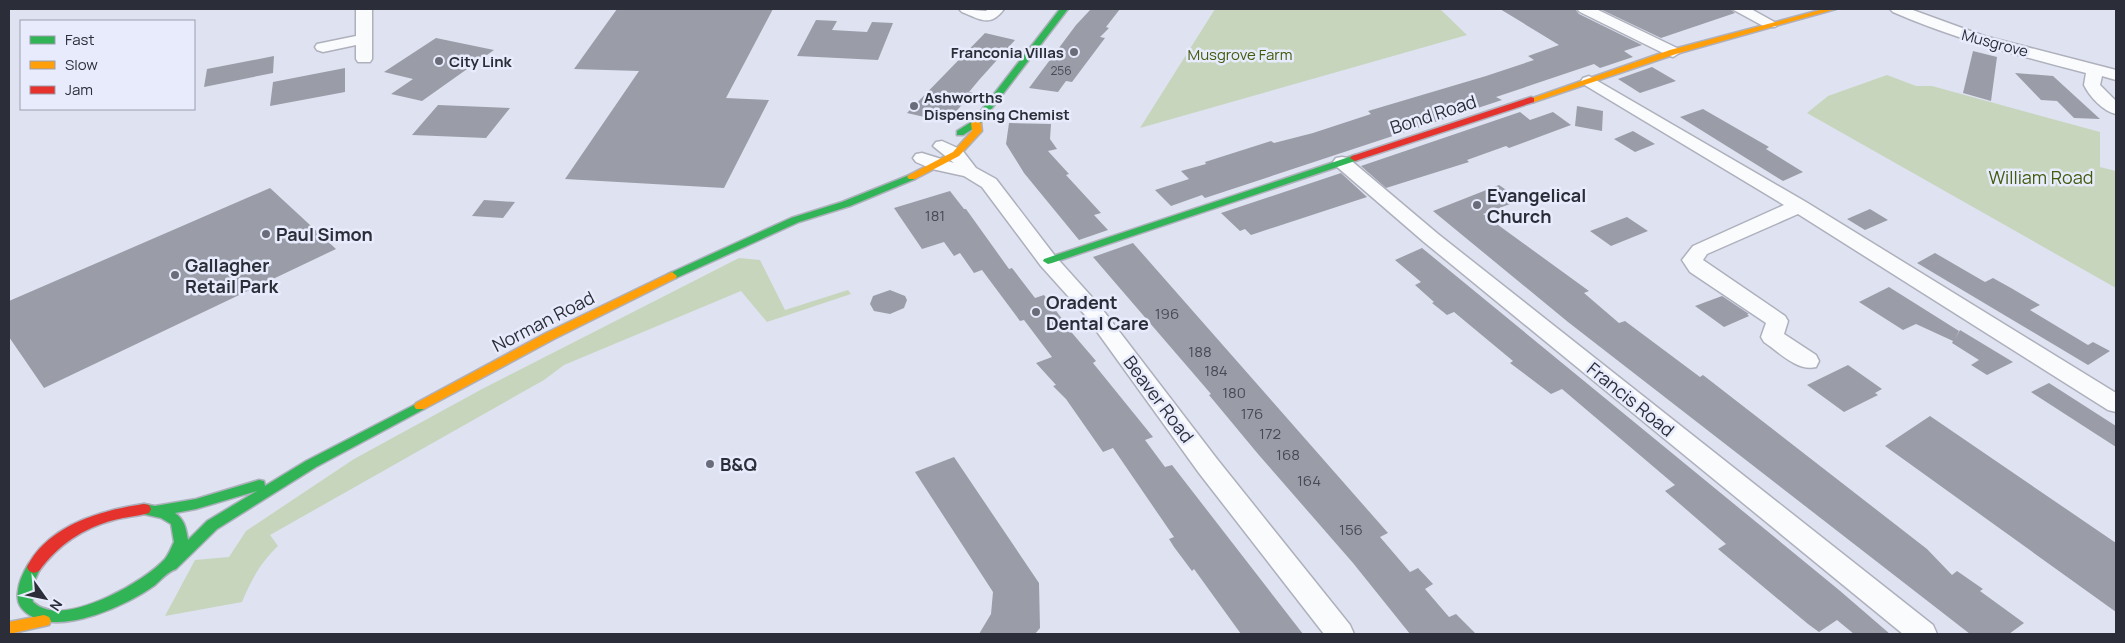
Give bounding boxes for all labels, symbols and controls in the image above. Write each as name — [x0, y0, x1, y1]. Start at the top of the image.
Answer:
legend — [20, 20, 195, 110]
street label: Musgrove — [1959, 24, 2031, 62]
text: Fast — [65, 29, 94, 50]
place label: Franconia Villas — [951, 42, 1064, 63]
park label: Musgrove Farm — [1188, 44, 1292, 65]
marker: Franconia Villas — [1068, 46, 1080, 58]
place label: City Link — [449, 51, 513, 72]
text: Slow — [65, 54, 98, 75]
marker: City Link — [433, 55, 445, 67]
house number: 256 — [1050, 62, 1072, 79]
text: Jam — [65, 79, 93, 100]
place label: Ashworths Dispensing Chemist — [924, 87, 1070, 125]
street label: Bond Road — [1387, 89, 1479, 139]
marker: Ashworths Dispensing Chemist — [908, 100, 920, 112]
park label: William Road — [1989, 165, 2093, 189]
place label: Evangelical Church — [1487, 183, 1586, 228]
marker: Evangelical Church — [1471, 199, 1483, 211]
house number: 181 — [925, 205, 945, 226]
place label: Paul Simon — [276, 222, 373, 246]
marker: Paul Simon — [260, 228, 272, 240]
place label: Gallagher Retail Park — [185, 253, 279, 298]
marker: Gallagher Retail Park — [169, 269, 181, 281]
street label: Norman Road — [488, 285, 598, 357]
place label: Oradent Dental Care — [1046, 290, 1149, 335]
house number: 196 — [1155, 303, 1179, 324]
marker: Oradent Dental Care — [1030, 306, 1042, 318]
house number: 188 — [1188, 341, 1212, 362]
street label: Beaver Road — [1118, 351, 1200, 447]
street label: Francis Road — [1582, 356, 1680, 442]
house number: 184 — [1204, 360, 1228, 381]
house number: 180 — [1222, 382, 1246, 403]
house number: 176 — [1241, 403, 1263, 424]
house number: 172 — [1259, 423, 1281, 444]
house number: 168 — [1276, 444, 1300, 465]
place label: B&Q — [720, 452, 757, 476]
marker: B&Q — [704, 458, 716, 470]
house number: 164 — [1297, 470, 1321, 491]
house number: 156 — [1339, 519, 1363, 540]
north arrow — [20, 573, 70, 623]
text: N — [46, 596, 67, 615]

